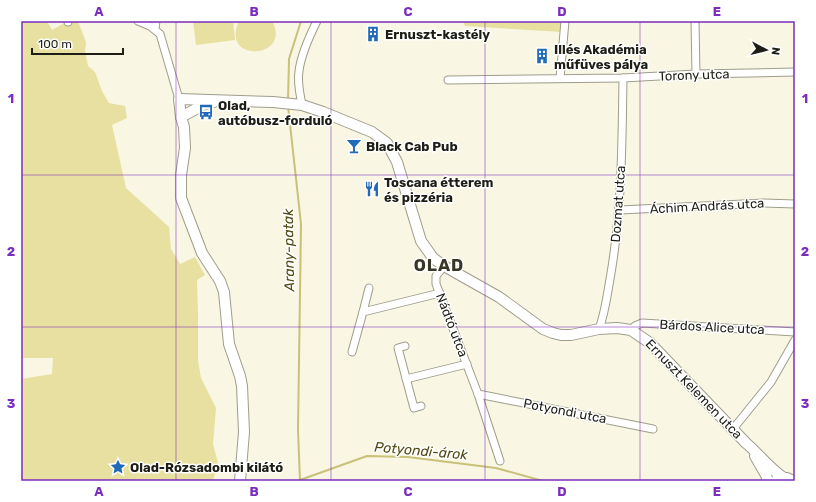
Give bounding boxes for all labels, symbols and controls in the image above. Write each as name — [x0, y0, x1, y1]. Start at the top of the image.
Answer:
text: A — [94, 4, 104, 19]
text: B — [249, 4, 259, 19]
text: C — [403, 4, 413, 19]
text: D — [557, 4, 567, 19]
text: E — [713, 4, 721, 19]
building icon: Ernuszt-kastély — [364, 25, 382, 43]
place label: Ernuszt-kastély — [385, 27, 490, 42]
scale bar — [32, 30, 123, 56]
north arrow — [746, 30, 786, 70]
text: 100 m — [38, 37, 72, 51]
place label: Illés Akadémia műfüves pálya — [554, 42, 648, 72]
text: N — [768, 46, 782, 56]
building icon: Illés Akadémia műfüves pálya — [533, 47, 551, 65]
street label: Torony utca — [658, 66, 730, 84]
text: 1 — [8, 91, 14, 106]
text: 1 — [802, 91, 808, 106]
place label: Olad, autóbusz-forduló — [218, 98, 333, 128]
bus stop icon: Olad, autóbusz-forduló — [197, 103, 215, 121]
bar icon: Black Cab Pub — [345, 137, 363, 155]
place label: Black Cab Pub — [366, 139, 458, 154]
street label: Dozmat utca — [608, 165, 628, 243]
place label: Toscana étterem és pizzéria — [384, 175, 493, 205]
restaurant icon: Toscana étterem és pizzéria — [363, 180, 381, 198]
street label: Áchim András utca — [649, 196, 765, 216]
water label: Arany-patak — [280, 208, 298, 293]
text: 2 — [7, 244, 15, 259]
text: 2 — [801, 244, 809, 259]
district label: OLAD — [414, 255, 464, 275]
street label: Nádtó utca — [433, 291, 471, 359]
street label: Bárdos Alice utca — [659, 317, 765, 337]
street label: Ernuszt Kelemen utca — [643, 336, 745, 442]
text: 3 — [7, 396, 16, 411]
street label: Potyondi utca — [522, 396, 608, 426]
text: 3 — [801, 396, 810, 411]
water label: Potyondi-árok — [374, 438, 469, 464]
place icon: Olad-Rózsadombi kilátó — [109, 458, 127, 476]
place label: Olad-Rózsadombi kilátó — [130, 460, 283, 475]
text: A — [94, 484, 104, 499]
text: B — [249, 484, 259, 499]
text: C — [403, 484, 413, 499]
text: D — [557, 484, 567, 499]
text: E — [713, 484, 721, 499]

